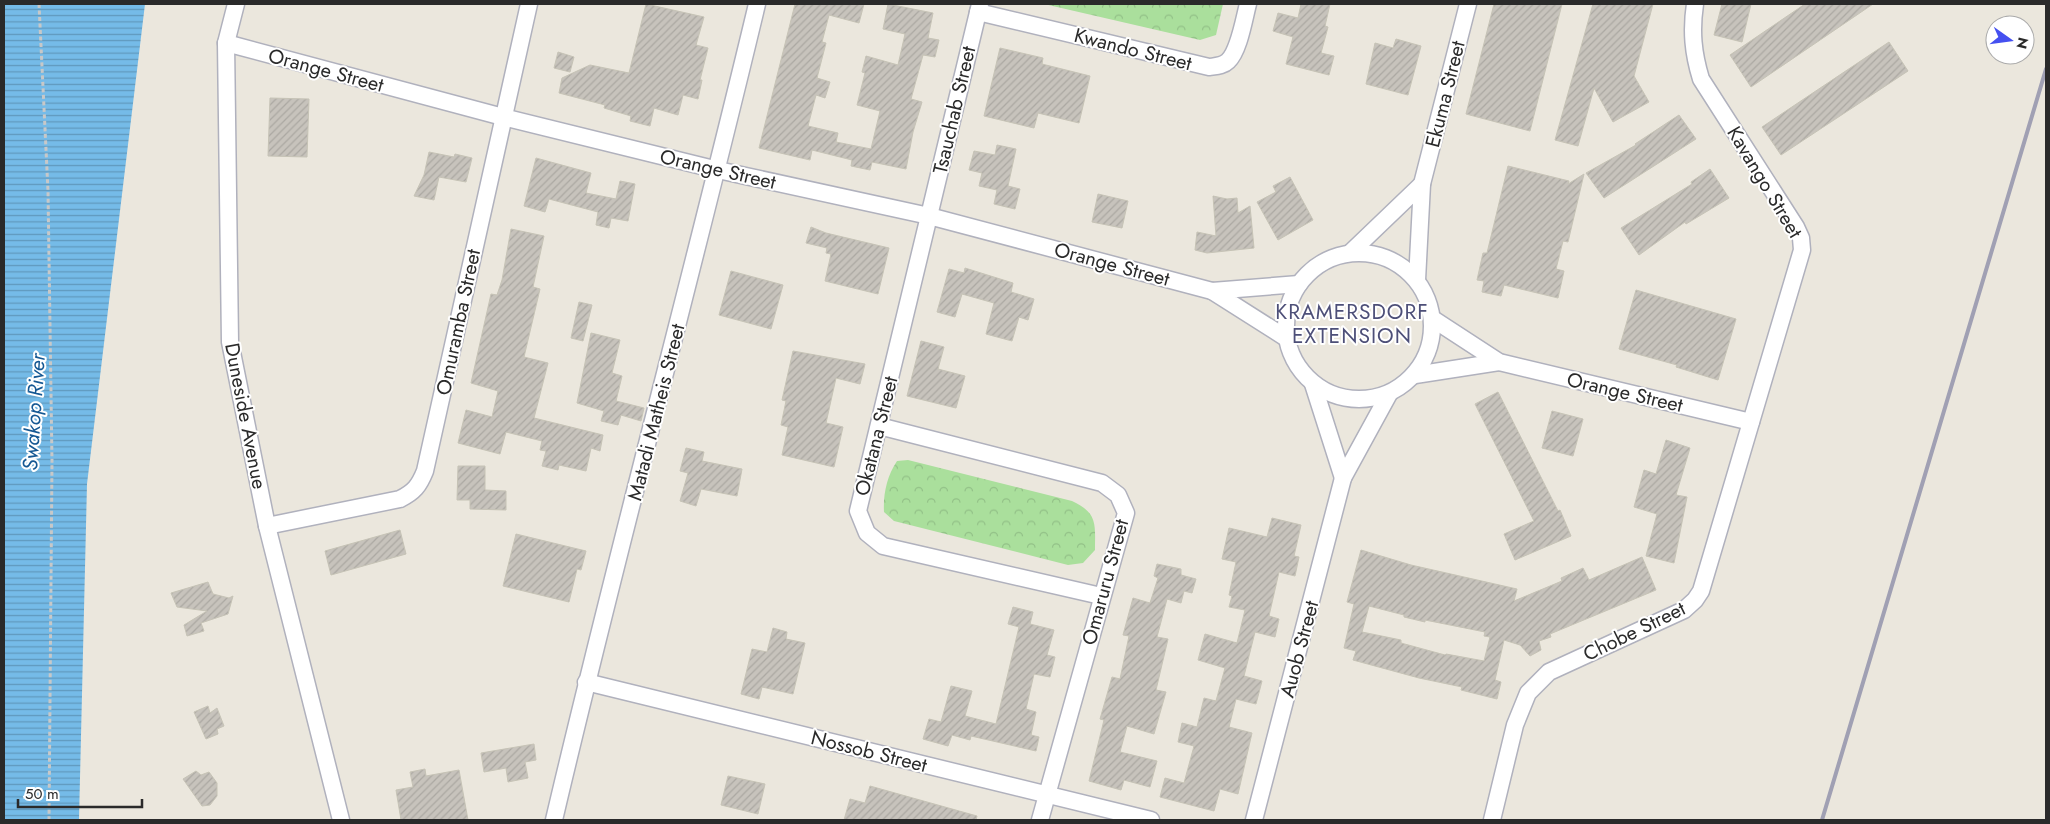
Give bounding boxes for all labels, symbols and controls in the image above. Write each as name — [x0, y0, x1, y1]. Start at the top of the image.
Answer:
north arrow — [1985, 15, 2035, 65]
street label: Kwando Street — [1071, 21, 1195, 78]
text: N — [2012, 35, 2034, 51]
street label: Ekuma Street — [1418, 38, 1473, 151]
street label: Orange Street — [265, 41, 387, 100]
street label: Tsauchab Street — [926, 43, 983, 177]
street label: Kavango Street — [1720, 121, 1809, 244]
street label: Orange Street — [657, 142, 779, 197]
street label: Orange Street — [1051, 235, 1173, 294]
street label: Omuramba Street — [429, 246, 488, 398]
district label: KRAMERSDORF EXTENSION — [1275, 297, 1429, 351]
street label: Matadi Matheis Street — [620, 320, 693, 504]
street label: Duneside Avenue — [217, 341, 274, 492]
water label: Swakop River — [15, 351, 53, 472]
street label: Orange Street — [1564, 365, 1686, 420]
street label: Okatana Street — [848, 373, 905, 499]
street label: Omaruru Street — [1075, 516, 1136, 648]
street label: Chobe Street — [1578, 594, 1690, 669]
street label: Auob Street — [1273, 597, 1326, 701]
street label: Nossob Street — [808, 723, 930, 780]
scale bar — [18, 776, 141, 808]
text: 50 m — [25, 783, 59, 805]

